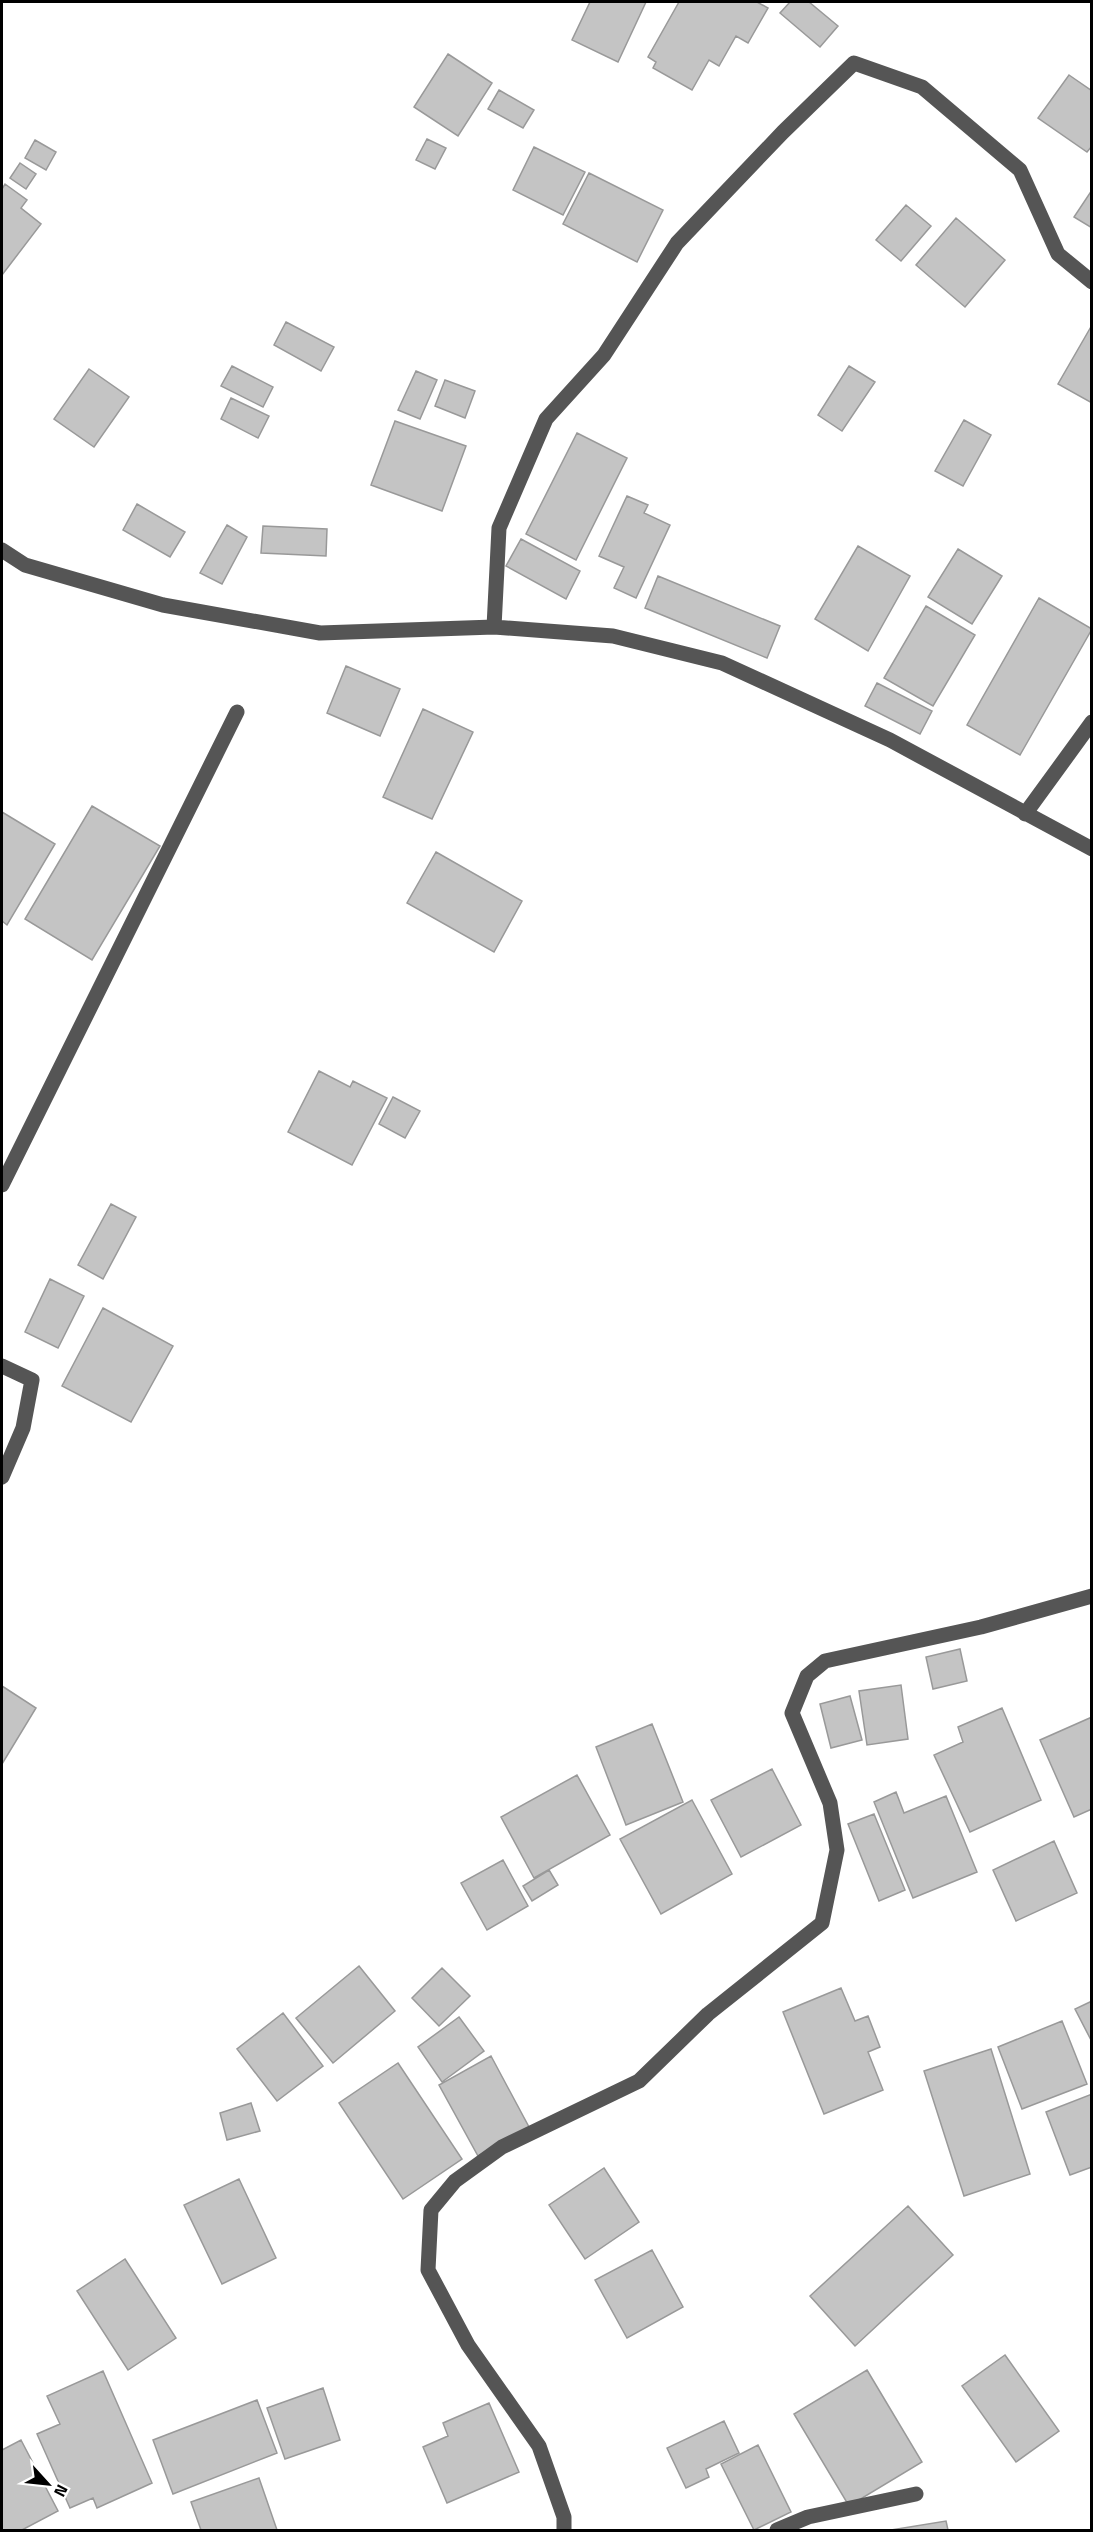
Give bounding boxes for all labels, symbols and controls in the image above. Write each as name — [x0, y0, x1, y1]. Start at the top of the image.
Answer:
north arrow — [18, 2454, 78, 2514]
text: N — [48, 2480, 75, 2501]

